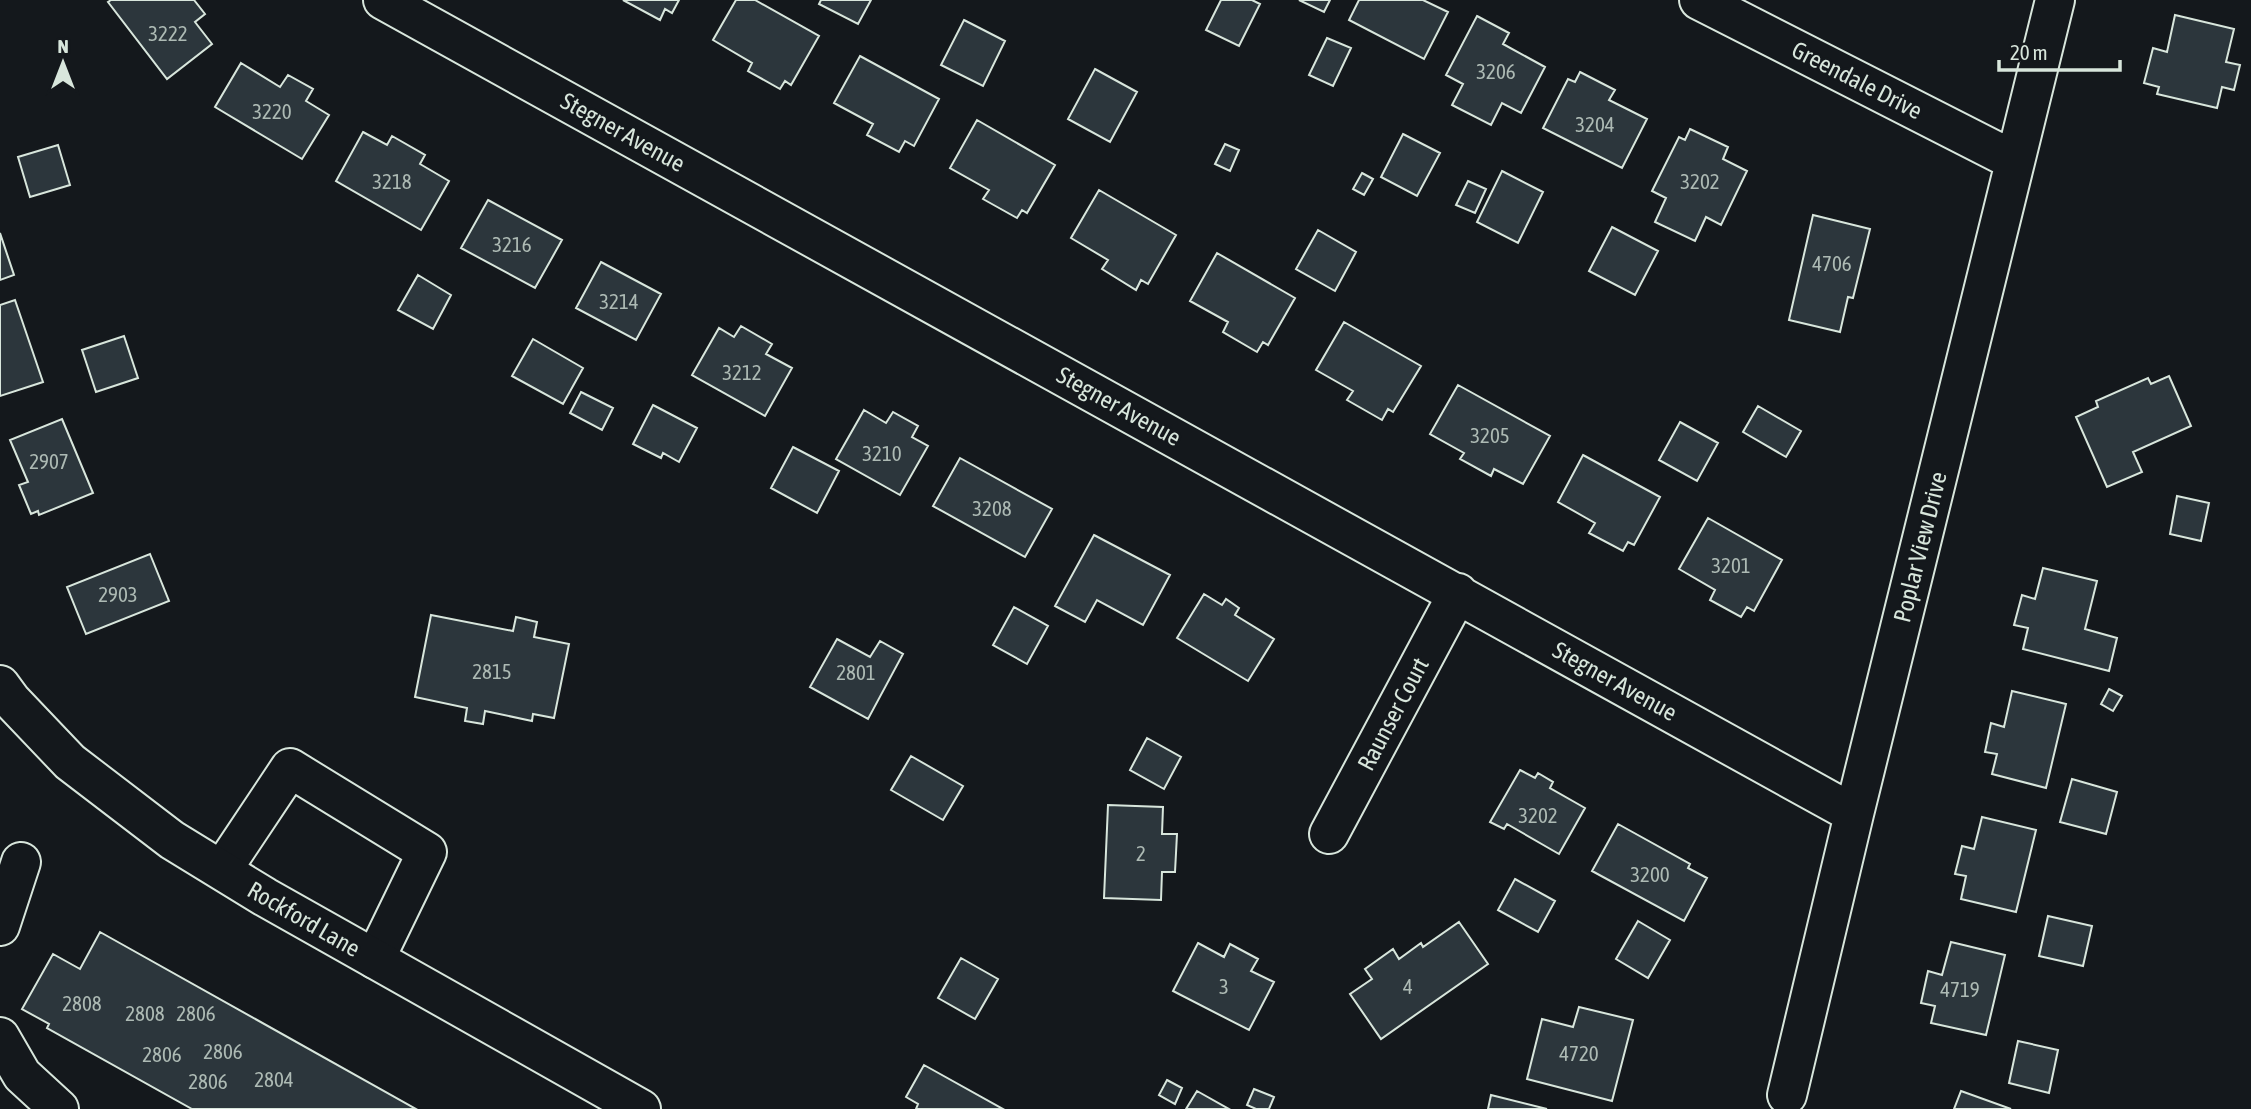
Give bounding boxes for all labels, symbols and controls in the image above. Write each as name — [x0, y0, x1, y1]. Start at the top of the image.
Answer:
house number: 3222 — [148, 21, 188, 45]
north arrow — [28, 28, 98, 98]
scale bar — [1999, 28, 2120, 72]
text: N — [57, 35, 69, 57]
street label: Greendale Drive — [1787, 36, 1927, 124]
text: 20 m — [2010, 40, 2048, 64]
house number: 3206 — [1476, 59, 1516, 83]
street label: Stegner Avenue — [556, 87, 690, 177]
house number: 3220 — [252, 99, 292, 123]
house number: 3204 — [1575, 112, 1615, 136]
house number: 3218 — [372, 169, 412, 193]
house number: 3202 — [1680, 169, 1720, 193]
house number: 3216 — [492, 232, 532, 256]
house number: 4706 — [1812, 251, 1852, 275]
house number: 3214 — [599, 289, 639, 313]
house number: 3212 — [722, 360, 762, 384]
street label: Stegner Avenue — [1052, 361, 1186, 451]
house number: 3205 — [1470, 423, 1510, 447]
house number: 3210 — [862, 441, 902, 465]
house number: 2907 — [29, 449, 69, 473]
street label: Poplar View Drive — [1888, 469, 1952, 625]
house number: 3208 — [972, 496, 1012, 520]
house number: 3201 — [1711, 553, 1751, 577]
house number: 2903 — [98, 582, 138, 606]
street label: Stegner Avenue — [1548, 636, 1682, 726]
street label: Raunser Court — [1352, 653, 1434, 775]
house number: 2815 — [472, 659, 512, 683]
house number: 2801 — [836, 660, 876, 684]
house number: 3202 — [1518, 803, 1558, 827]
house number: 2 — [1136, 841, 1146, 865]
house number: 3200 — [1630, 862, 1670, 886]
street label: Rockford Lane — [243, 876, 365, 962]
house number: 3 — [1219, 974, 1229, 998]
house number: 4 — [1403, 974, 1413, 998]
house number: 4719 — [1940, 977, 1980, 1001]
house number: 2808 — [62, 991, 102, 1015]
house number: 2808 — [125, 1001, 165, 1025]
house number: 2806 — [176, 1001, 216, 1025]
house number: 2806 — [203, 1039, 243, 1063]
house number: 4720 — [1559, 1041, 1599, 1065]
house number: 2806 — [142, 1042, 182, 1066]
house number: 2804 — [254, 1067, 294, 1091]
house number: 2806 — [188, 1069, 228, 1093]

